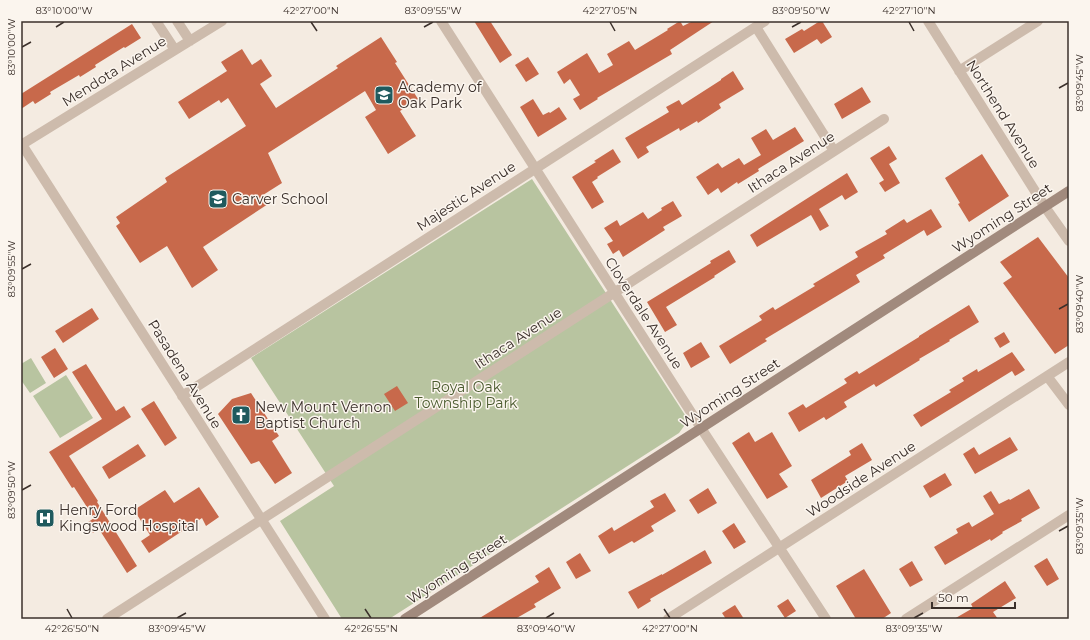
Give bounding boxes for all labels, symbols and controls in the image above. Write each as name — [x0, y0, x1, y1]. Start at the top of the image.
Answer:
text: 83°10'00"W — [35, 4, 93, 17]
text: 42°27'00"N — [283, 4, 339, 17]
text: 83°09'55"W — [404, 4, 462, 17]
text: 42°27'05"N — [583, 4, 637, 17]
text: 83°09'50"W — [772, 4, 830, 17]
text: 42°27'10"N — [882, 4, 936, 17]
text: 83°10'00"W — [5, 18, 18, 76]
street label: Mendota Avenue — [58, 32, 170, 110]
text: 83°09'45"W — [1073, 54, 1086, 112]
street label: Northend Avenue — [962, 56, 1044, 172]
place label: Academy of Oak Park — [398, 78, 483, 112]
school or university icon: Academy of Oak Park — [373, 84, 395, 106]
street label: Ithaca Avenue — [744, 127, 838, 197]
street label: Majestic Avenue — [413, 157, 519, 235]
street label: Wyoming Street — [949, 179, 1056, 257]
school or university icon: Carver School — [207, 188, 229, 210]
place label: Carver School — [232, 190, 328, 208]
text: 83°09'55"W — [5, 240, 18, 298]
street label: Cloverdale Avenue — [601, 254, 687, 372]
text: 83°09'40"W — [1073, 275, 1086, 333]
street label: Ithaca Avenue — [471, 303, 565, 373]
street label: Pasadena Avenue — [144, 316, 226, 432]
street label: Wyoming Street — [677, 354, 784, 432]
park label: Royal Oak Township Park — [415, 378, 518, 412]
place label: New Mount Vernon Baptist Church — [255, 398, 392, 432]
church icon: New Mount Vernon Baptist Church — [230, 404, 252, 426]
street label: Woodside Avenue — [803, 437, 919, 521]
text: 83°09'50"W — [5, 461, 18, 519]
text: 83°09'35"W — [1073, 497, 1086, 555]
place label: Henry Ford Kingswood Hospital — [59, 501, 199, 535]
hospital icon: Henry Ford Kingswood Hospital — [34, 507, 56, 529]
street label: Wyoming Street — [404, 530, 511, 608]
scale bar — [932, 584, 1015, 610]
text: 50 m — [938, 590, 969, 605]
text: 42°26'50"N — [45, 622, 99, 635]
text: 83°09'45"W — [148, 622, 206, 635]
text: 42°26'55"N — [344, 622, 398, 635]
text: 83°09'40"W — [517, 622, 575, 635]
text: 42°27'00"N — [642, 622, 698, 635]
text: 83°09'35"W — [885, 622, 943, 635]

